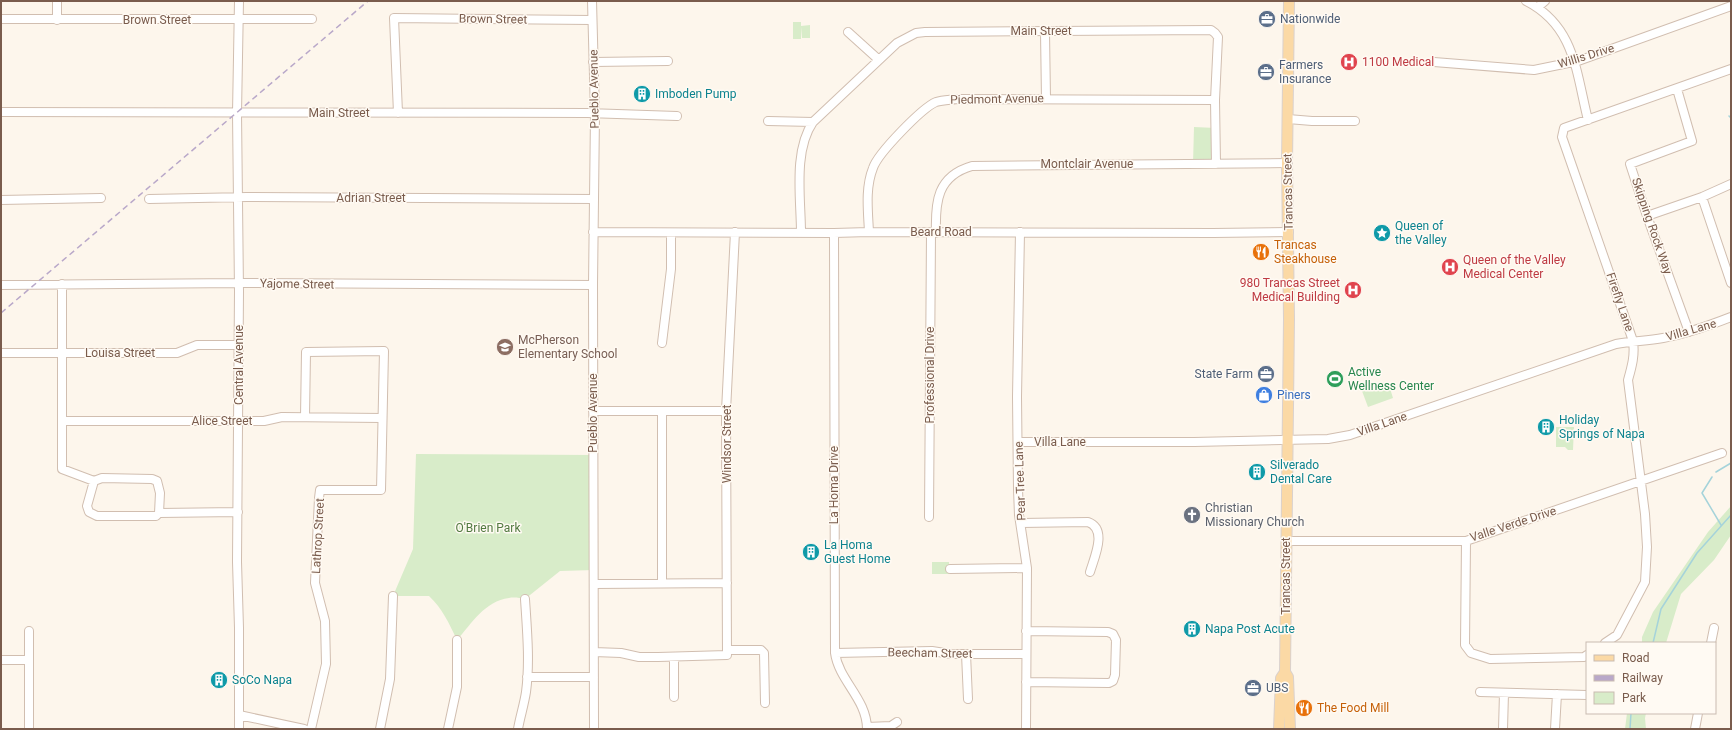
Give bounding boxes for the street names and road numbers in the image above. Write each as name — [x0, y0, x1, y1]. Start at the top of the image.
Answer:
street label: Brown Street — [459, 11, 527, 27]
street label: Brown Street — [123, 13, 191, 27]
street label: Main Street — [1010, 24, 1072, 38]
street label: Willis Drive — [1556, 41, 1616, 71]
street label: Pueblo Avenue — [586, 49, 602, 129]
street label: Piedmont Avenue — [950, 91, 1044, 107]
street label: Main Street — [308, 106, 370, 120]
street label: Trancas Street — [1280, 153, 1296, 231]
street label: Montclair Avenue — [1041, 157, 1133, 171]
street label: Skipping Rock Way — [1629, 176, 1675, 276]
street label: Adrian Street — [336, 191, 406, 205]
street label: Beard Road — [910, 225, 972, 239]
street label: Firefly Lane — [1603, 271, 1637, 333]
street label: Yajome Street — [260, 276, 334, 292]
street label: Villa Lane — [1664, 316, 1718, 344]
street label: Central Avenue — [232, 325, 246, 405]
street label: Professional Drive — [923, 327, 937, 423]
street label: Louisa Street — [85, 346, 155, 360]
street label: Pueblo Avenue — [586, 373, 600, 453]
street label: Windsor Street — [720, 405, 734, 483]
street label: Villa Lane — [1355, 409, 1409, 439]
street label: Alice Street — [192, 414, 253, 428]
street label: Villa Lane — [1034, 435, 1086, 449]
street label: Pear Tree Lane — [1012, 441, 1028, 521]
street label: La Homa Drive — [827, 446, 841, 524]
street label: Lathrop Street — [309, 498, 327, 574]
street label: Valle Verde Drive — [1468, 503, 1558, 545]
street label: Trancas Street — [1279, 537, 1293, 615]
street label: Beecham Street — [887, 645, 973, 661]

